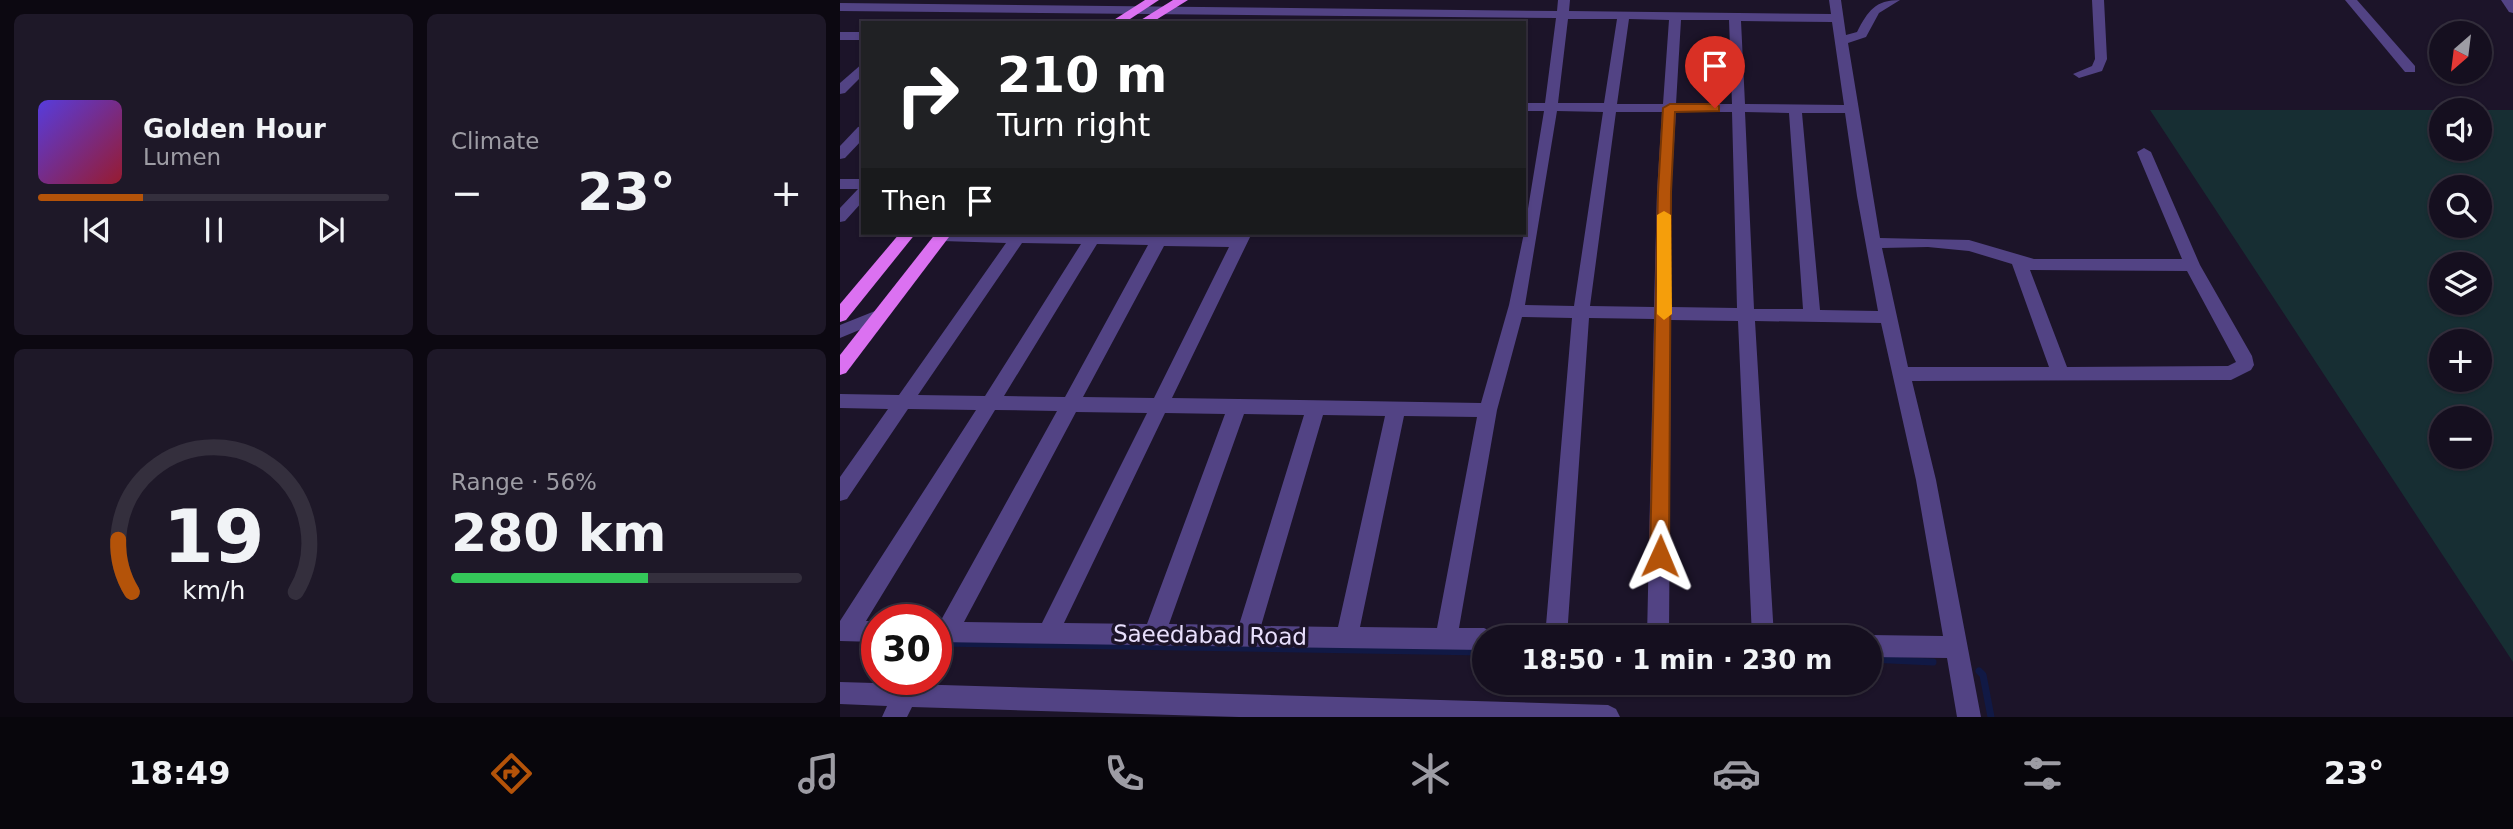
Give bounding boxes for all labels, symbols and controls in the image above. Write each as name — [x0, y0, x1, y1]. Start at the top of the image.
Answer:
north arrow — [2429, 21, 2492, 84]
map controls — [2429, 21, 2492, 469]
pin — [1685, 36, 1745, 108]
text: 210 m — [997, 47, 1167, 104]
icon: arrive — [1696, 47, 1734, 85]
icon: right — [882, 49, 973, 140]
button: sound — [2429, 98, 2492, 161]
text: Turn right — [997, 106, 1150, 144]
text: Golden Hour — [143, 114, 326, 144]
text: Climate — [451, 128, 540, 154]
text: Lumen — [143, 144, 221, 170]
text: 23° — [577, 162, 676, 222]
text: − — [451, 171, 483, 215]
text: + — [770, 171, 802, 215]
button: search — [2429, 175, 2492, 238]
icon: arrive — [961, 182, 999, 220]
text: Then — [882, 186, 947, 216]
icon: previous — [78, 211, 116, 249]
icon: pause — [195, 211, 233, 249]
icon: next — [312, 211, 350, 249]
button: layers — [2429, 252, 2492, 315]
button: + — [2429, 329, 2492, 392]
button: − — [2429, 406, 2492, 469]
text: Range · 56% — [451, 469, 597, 495]
text: 19 — [163, 494, 264, 579]
text: 280 km — [451, 503, 666, 563]
position arrow — [1623, 519, 1697, 593]
text: km/h — [182, 576, 245, 605]
speed limit sign: 30 — [861, 604, 952, 695]
street label: Saeedabad Road — [1113, 620, 1307, 650]
text: 18:50 · 1 min · 230 m — [1522, 645, 1832, 675]
icon: directions — [487, 749, 536, 798]
icon: music — [794, 749, 843, 798]
icon: phone — [1100, 749, 1149, 798]
icon: climate — [1406, 749, 1455, 798]
icon: car — [1712, 749, 1761, 798]
icon: filters — [2018, 749, 2067, 798]
text: 18:49 — [129, 754, 230, 792]
text: 23° — [2324, 754, 2384, 792]

